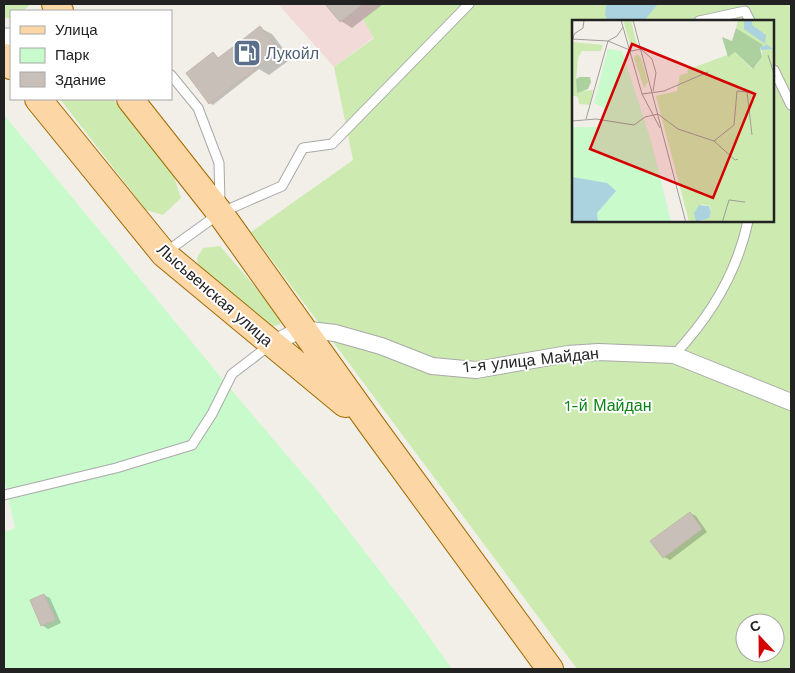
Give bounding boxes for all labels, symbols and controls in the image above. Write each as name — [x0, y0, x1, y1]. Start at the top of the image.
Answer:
legend — [10, 10, 172, 100]
inset map — [572, 20, 775, 222]
text: Улица — [55, 21, 98, 39]
fuel station icon: Лукойл — [232, 38, 262, 68]
place label: Лукойл — [266, 44, 319, 63]
text: Парк — [55, 46, 89, 64]
text: Здание — [55, 71, 106, 89]
street label: Лысьвенская улица — [153, 240, 277, 350]
street label: 1-я улица Майдан — [462, 343, 600, 377]
park label: 1-й Майдан — [564, 396, 652, 415]
north arrow — [735, 613, 785, 663]
text: С — [747, 617, 763, 635]

